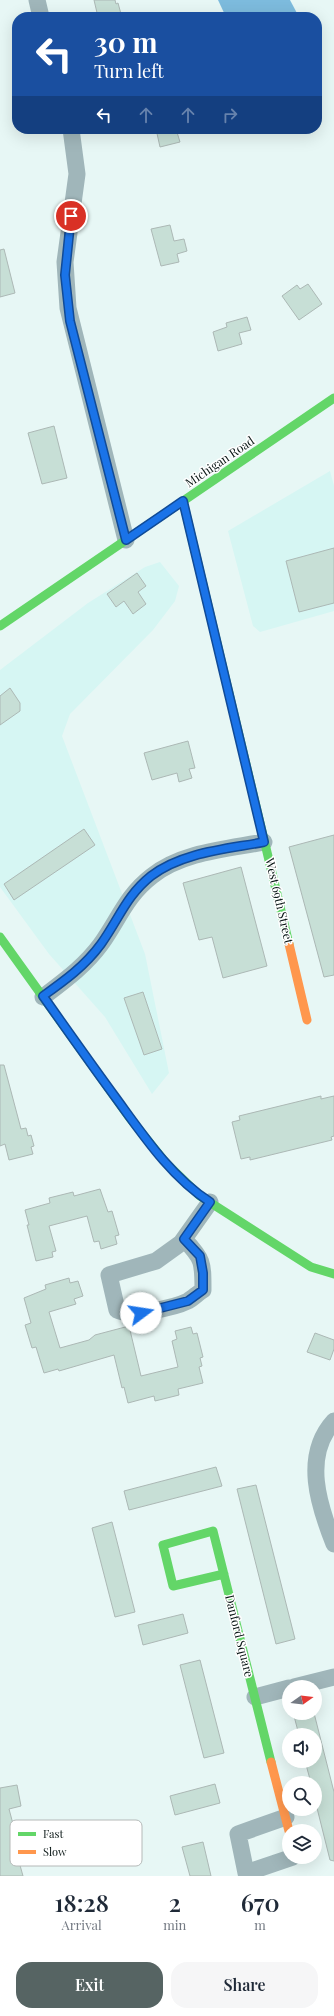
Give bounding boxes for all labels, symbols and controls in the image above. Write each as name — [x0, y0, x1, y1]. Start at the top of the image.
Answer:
text: 30 m — [94, 23, 158, 60]
icon: left — [28, 28, 80, 80]
text: Turn left — [94, 59, 164, 83]
icon: left — [93, 104, 115, 126]
icon: ahead — [135, 104, 157, 126]
icon: ahead — [177, 104, 199, 126]
icon: right — [219, 104, 241, 126]
pin — [54, 199, 88, 233]
icon: arrive — [60, 205, 82, 227]
street label: Michigan Road — [182, 432, 257, 490]
street label: West 69th Street — [262, 855, 298, 946]
position arrow — [120, 1292, 162, 1334]
street label: Danford Square — [222, 1593, 258, 1679]
north arrow — [282, 1680, 322, 1720]
map controls — [282, 1680, 322, 1864]
button: sound — [282, 1728, 322, 1768]
button: search — [282, 1776, 322, 1816]
legend — [10, 1820, 142, 1866]
button: layers — [282, 1824, 322, 1864]
text: Fast — [43, 1826, 63, 1841]
text: Slow — [43, 1844, 67, 1859]
text: 18:28 — [54, 1886, 109, 1918]
text: 2 — [169, 1886, 181, 1918]
text: 670 — [241, 1886, 280, 1918]
text: Arrival — [62, 1916, 102, 1933]
text: min — [163, 1916, 186, 1933]
text: m — [254, 1916, 266, 1933]
button: Exit — [16, 1962, 163, 2008]
button: Share — [171, 1962, 318, 2008]

